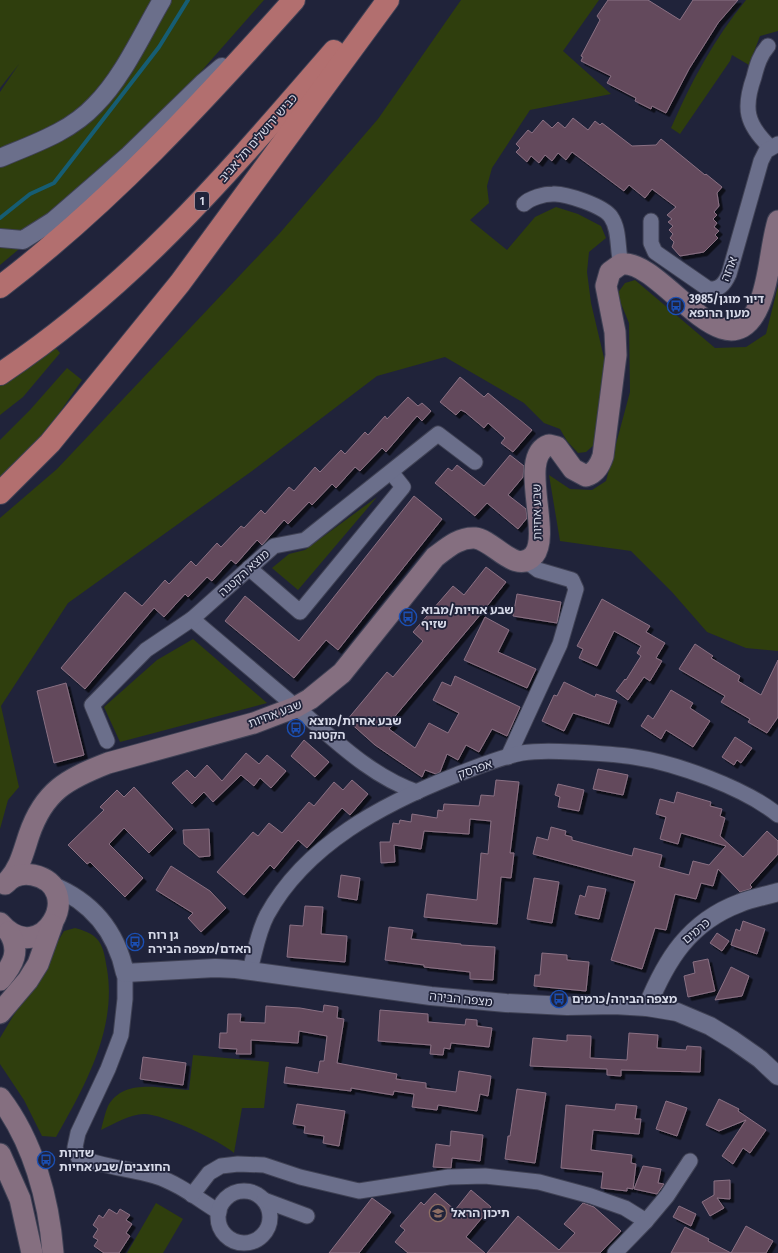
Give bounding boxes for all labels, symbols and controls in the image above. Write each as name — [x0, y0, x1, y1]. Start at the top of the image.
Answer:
street label: כביש ירושלים תל אביב — [216, 91, 300, 185]
road number: 1 — [195, 192, 209, 210]
street label: ארזה — [718, 254, 740, 283]
place label: 3985/דיור מוגן מעון הרופא — [688, 292, 764, 320]
bus stop icon: 3985/דיור מוגן מעון הרופא — [666, 296, 686, 316]
street label: שבע אחיות — [530, 484, 544, 540]
street label: מוצא הקטנה — [216, 547, 272, 599]
place label: שבע אחיות/מבוא שזיף — [421, 603, 514, 631]
bus stop icon: שבע אחיות/מבוא שזיף — [398, 607, 418, 627]
street label: שבע אחיות — [246, 697, 304, 731]
place label: שבע אחיות/מוצא הקטנה — [309, 714, 402, 742]
bus stop icon: שבע אחיות/מוצא הקטנה — [286, 718, 306, 738]
street label: אפרסק — [456, 756, 495, 781]
street label: כרמים — [679, 915, 713, 947]
place label: גן רוח האדם/מצפה הבירה — [148, 928, 251, 956]
bus stop icon: גן רוח האדם/מצפה הבירה — [125, 932, 145, 952]
street label: מצפה הבירה — [429, 989, 493, 1009]
bus stop icon: מצפה הבירה/כרמים — [549, 989, 569, 1009]
place label: מצפה הבירה/כרמים — [572, 992, 678, 1006]
place label: שדרות החוצבים/שבע אחיות — [59, 1146, 170, 1174]
bus stop icon: שדרות החוצבים/שבע אחיות — [36, 1150, 56, 1170]
school or university icon: תיכון הראל — [428, 1203, 448, 1223]
place label: תיכון הראל — [451, 1206, 510, 1220]

